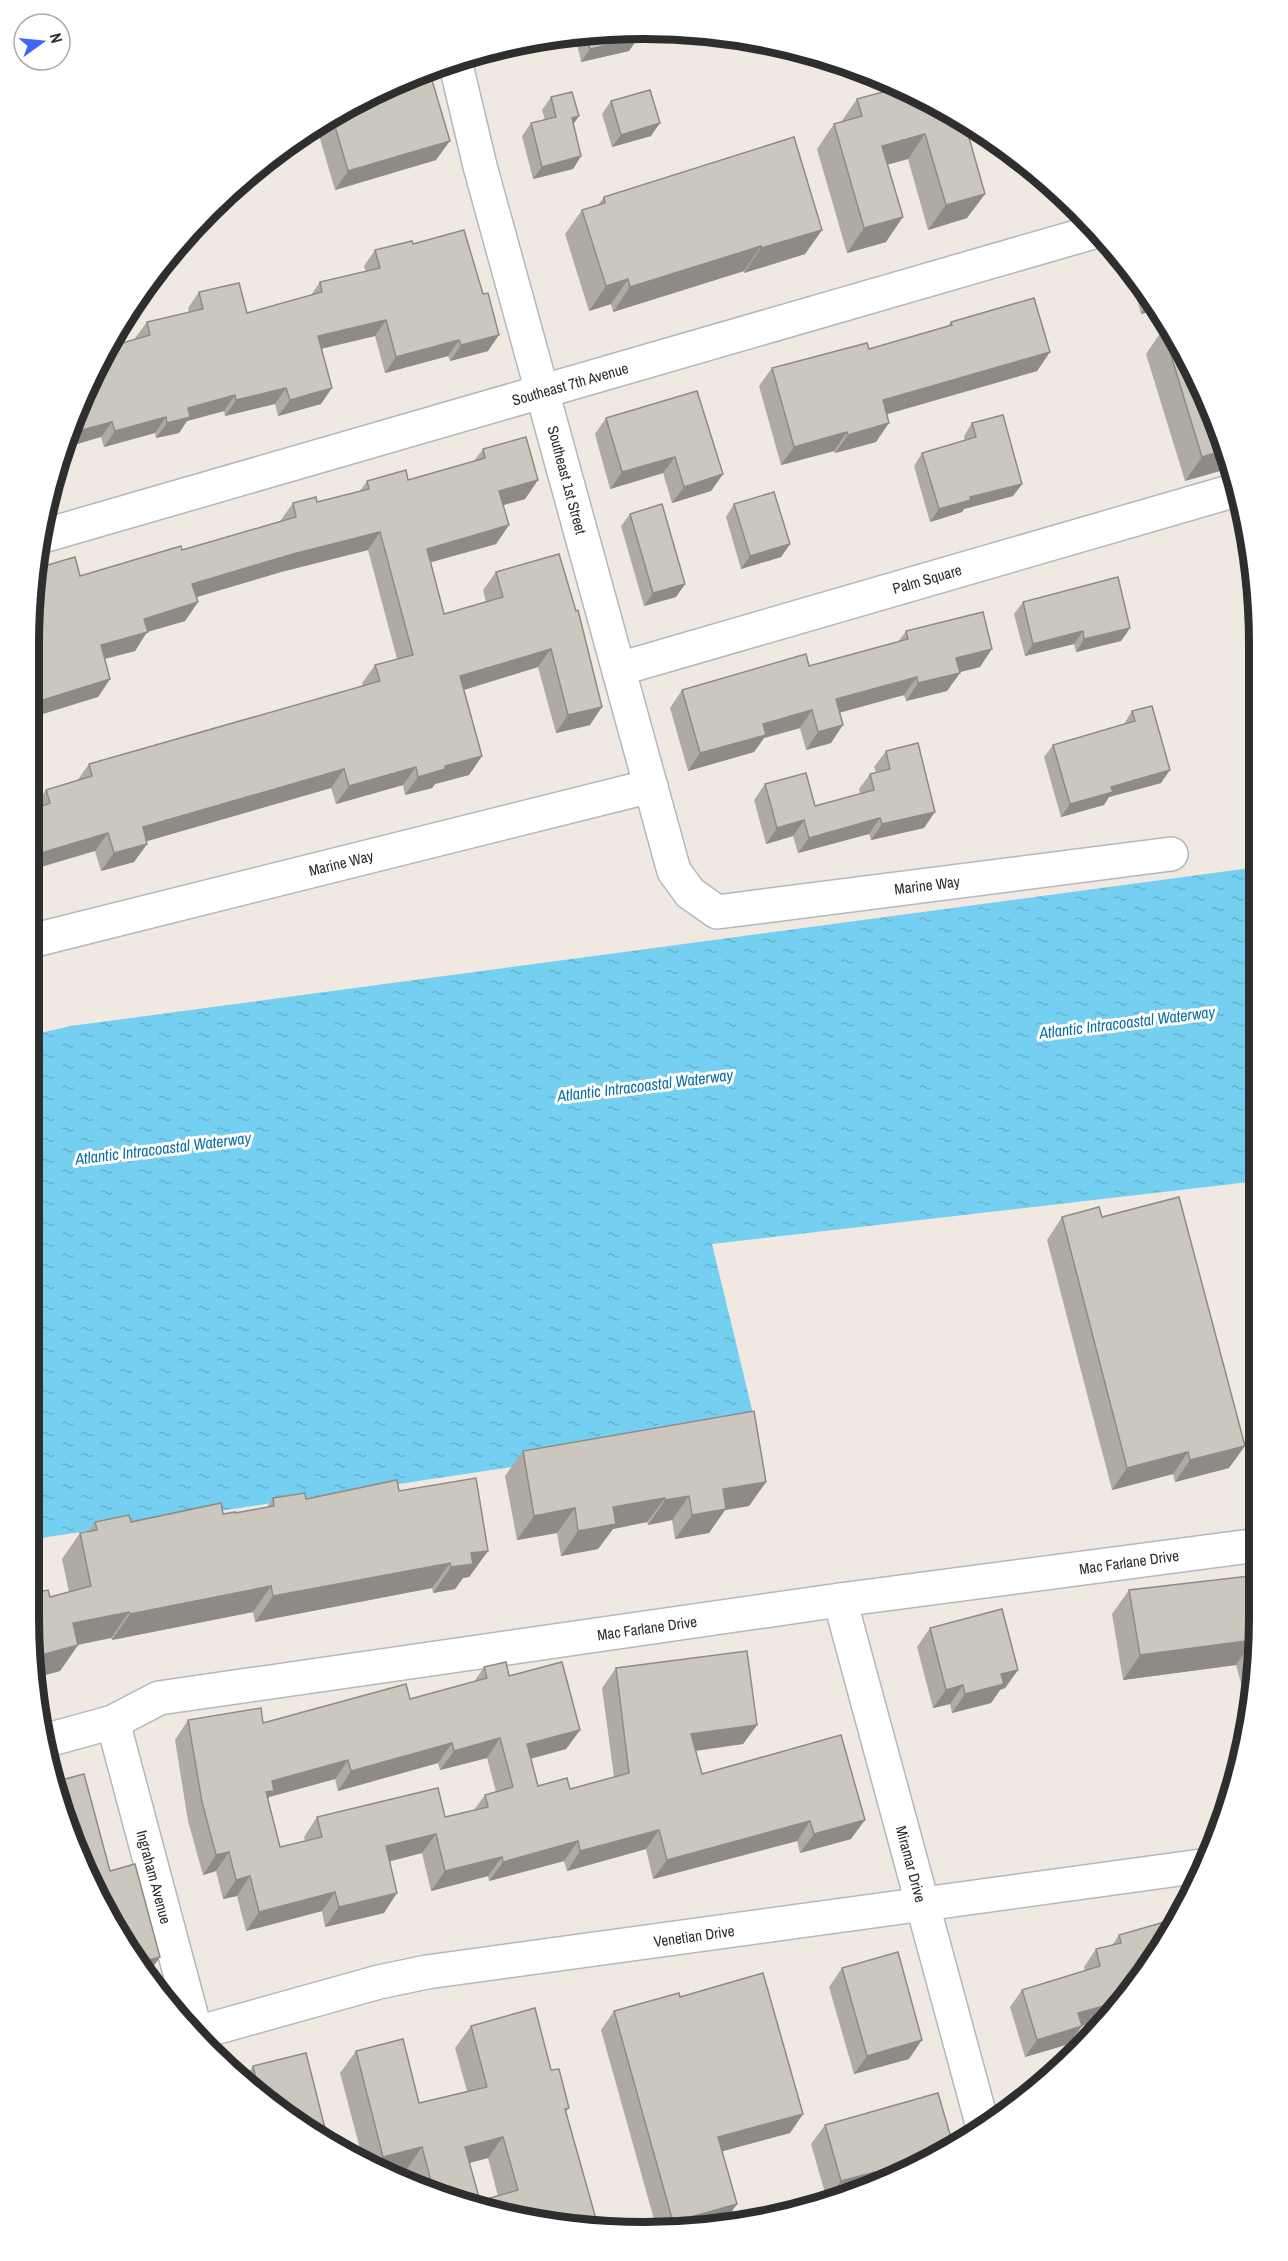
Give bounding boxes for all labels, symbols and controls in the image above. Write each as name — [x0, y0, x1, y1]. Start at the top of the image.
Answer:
north arrow — [12, 12, 72, 72]
text: N — [45, 31, 68, 46]
street label: Southeast 7th Avenue — [509, 357, 631, 411]
street label: Southeast 1st Street — [542, 423, 592, 537]
street label: Palm Square — [890, 559, 964, 599]
street label: Marine Way — [307, 845, 376, 881]
street label: Marine Way — [893, 870, 962, 899]
water label: Atlantic Intracoastal Waterway — [1037, 1000, 1218, 1044]
water label: Atlantic Intracoastal Waterway — [555, 1063, 736, 1107]
water label: Atlantic Intracoastal Waterway — [73, 1126, 254, 1170]
street label: Mac Farlane Drive — [1078, 1545, 1180, 1579]
street label: Mac Farlane Drive — [596, 1611, 698, 1645]
street label: Miramar Drive — [891, 1823, 931, 1905]
street label: Ingraham Avenue — [131, 1828, 177, 1926]
street label: Venetian Drive — [652, 1920, 736, 1952]

